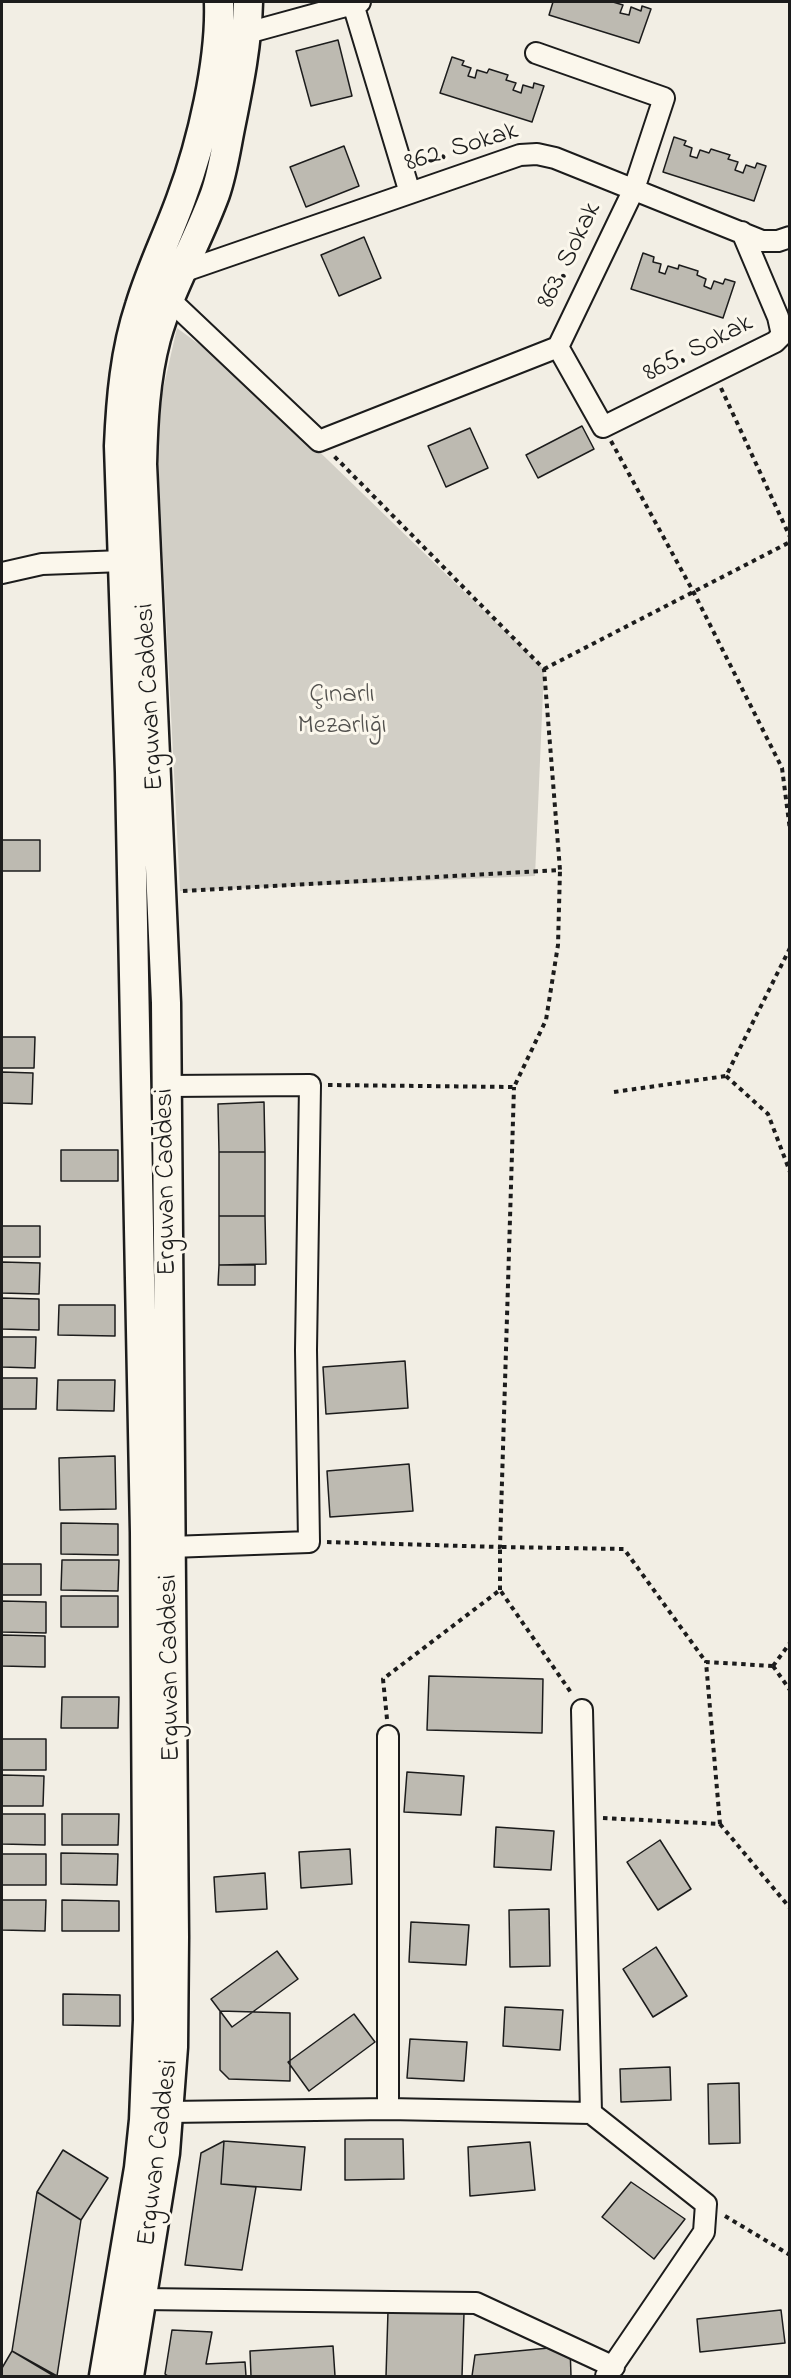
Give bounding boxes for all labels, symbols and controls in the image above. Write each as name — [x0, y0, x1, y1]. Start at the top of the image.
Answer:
street label: 862. Sokak — [402, 116, 522, 182]
street label: 863. Sokak — [531, 198, 611, 314]
street label: 865. Sokak — [639, 309, 759, 391]
street label: Erguvan Caddesi — [131, 602, 173, 792]
park label: Çınarlı Mezarlığı — [297, 681, 387, 744]
street label: Erguvan Caddesi — [150, 1088, 186, 1276]
street label: Erguvan Caddesi — [154, 1574, 190, 1762]
street label: Erguvan Caddesi — [132, 2058, 188, 2248]

